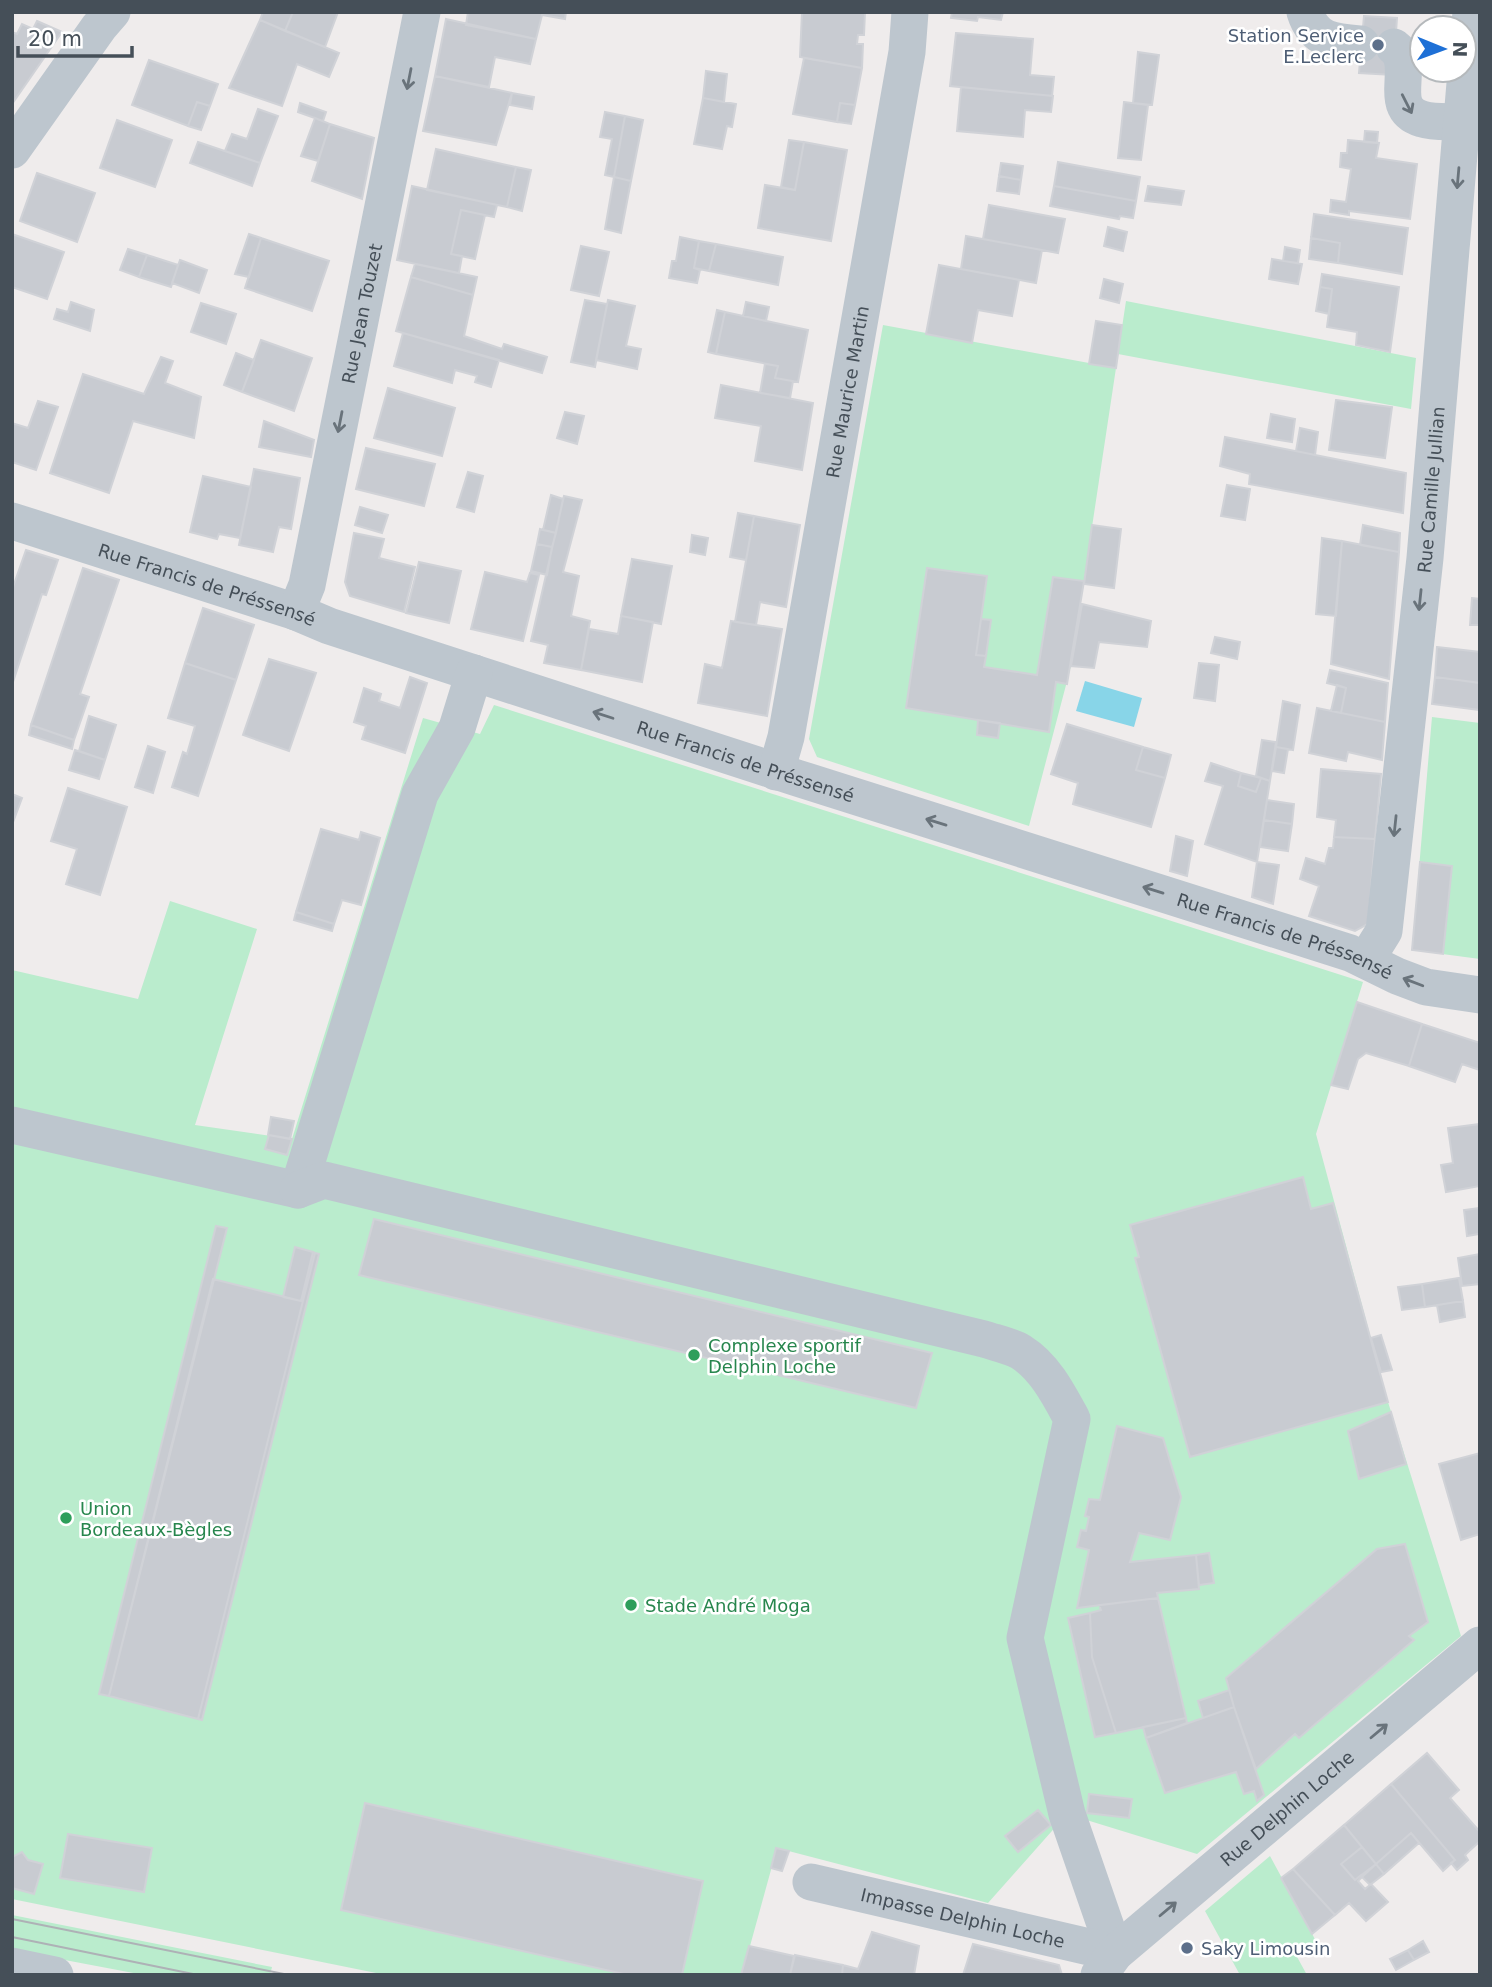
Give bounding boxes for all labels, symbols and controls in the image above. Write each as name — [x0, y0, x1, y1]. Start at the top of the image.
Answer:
scale bar — [18, 14, 131, 58]
north arrow — [1408, 14, 1478, 84]
place label: Station Service E.Leclerc — [1228, 25, 1364, 67]
text: 20 m — [28, 27, 82, 51]
marker: Station Service E.Leclerc — [1370, 37, 1386, 53]
text: N — [1449, 41, 1471, 57]
one-way arrow — [401, 67, 415, 90]
one-way arrow — [1401, 93, 1415, 114]
one-way arrow — [1451, 166, 1464, 189]
street label: Rue Jean Touzet — [337, 242, 386, 385]
street label: Rue Maurice Martin — [821, 304, 873, 480]
street label: Rue Camille Jullian — [1413, 405, 1448, 574]
one-way arrow — [332, 410, 346, 433]
street label: Rue Francis de Préssensé — [96, 539, 319, 630]
one-way arrow — [1414, 588, 1427, 611]
one-way arrow — [592, 708, 614, 720]
street label: Rue Francis de Préssensé — [634, 716, 857, 806]
one-way arrow — [1389, 814, 1402, 837]
one-way arrow — [925, 815, 947, 828]
one-way arrow — [1142, 883, 1164, 896]
street label: Rue Francis de Préssensé — [1174, 888, 1396, 983]
one-way arrow — [1402, 975, 1424, 988]
place label: Complexe sportif Delphin Loche — [708, 1335, 861, 1377]
marker: Complexe sportif Delphin Loche — [686, 1347, 702, 1363]
place label: Union Bordeaux-Bègles — [80, 1498, 232, 1540]
marker: Union Bordeaux-Bègles — [58, 1510, 74, 1526]
place label: Stade André Moga — [645, 1595, 811, 1616]
marker: Stade André Moga — [623, 1597, 639, 1613]
one-way arrow — [1369, 1723, 1387, 1738]
street label: Rue Delphin Loche — [1216, 1746, 1358, 1870]
street label: Impasse Delphin Loche — [859, 1883, 1067, 1951]
one-way arrow — [1158, 1901, 1176, 1917]
place label: Saky Limousin — [1201, 1938, 1330, 1959]
marker: Saky Limousin — [1179, 1940, 1195, 1956]

